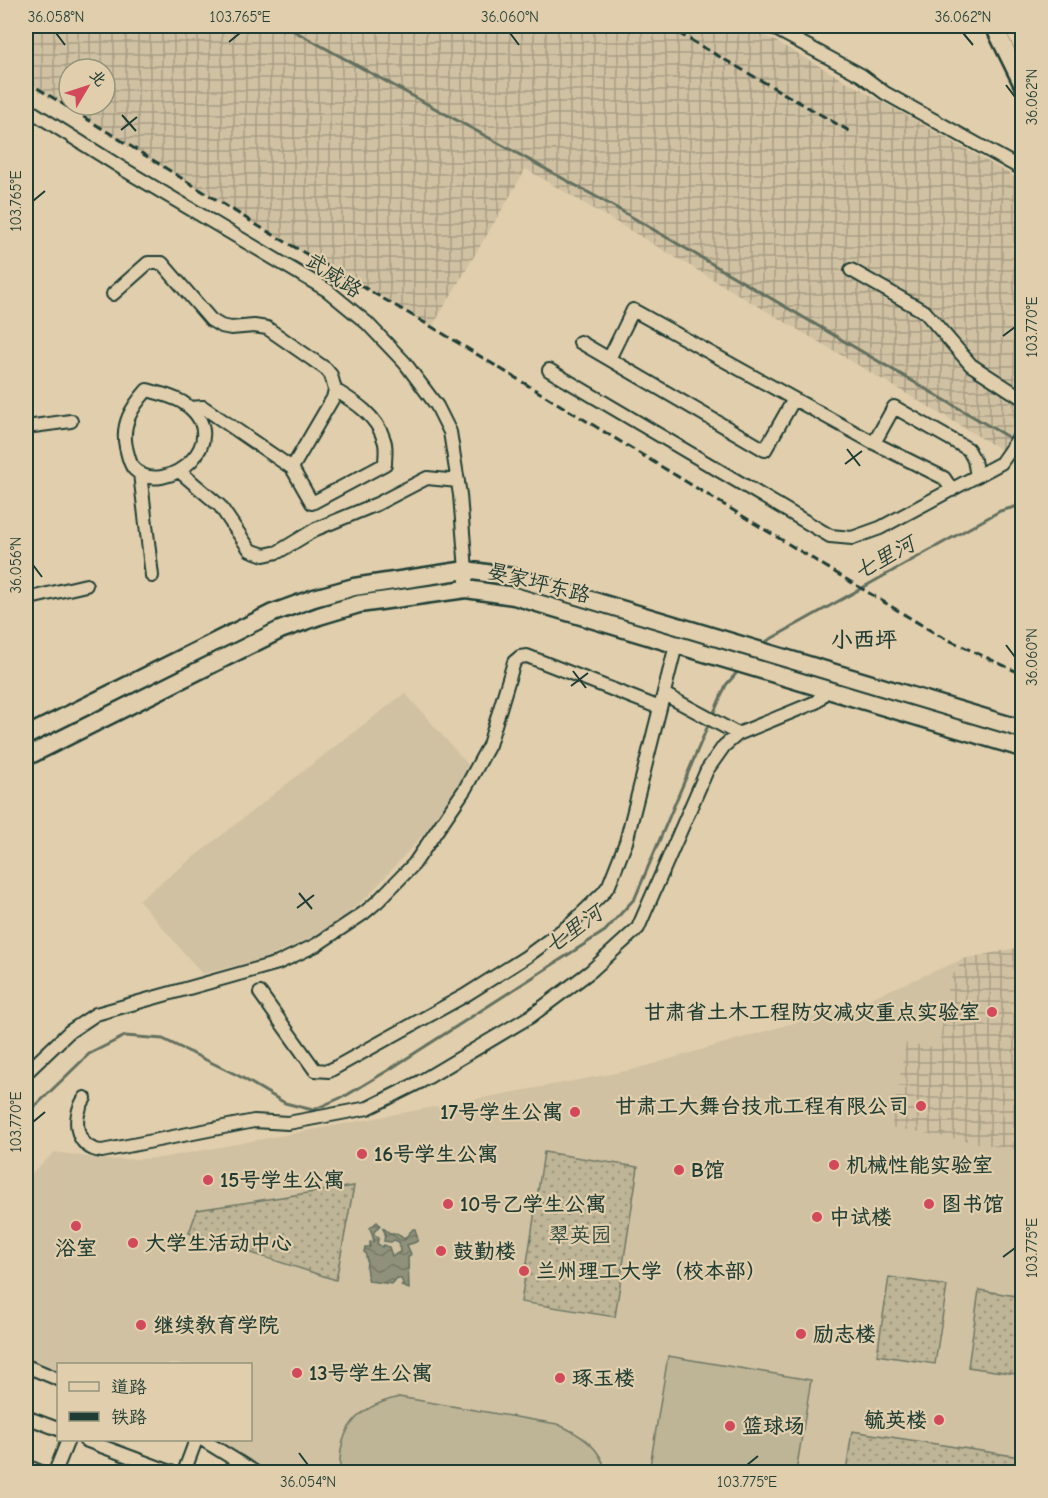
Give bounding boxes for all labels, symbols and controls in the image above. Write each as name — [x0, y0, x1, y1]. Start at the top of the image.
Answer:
text: 36.058°N — [28, 8, 84, 26]
text: 103.765°E — [210, 8, 270, 26]
text: 36.060°N — [481, 8, 539, 26]
text: 36.062°N — [935, 8, 991, 26]
north arrow — [57, 57, 117, 117]
text: 北 — [86, 66, 110, 90]
text: 36.062°N — [1023, 69, 1041, 125]
text: 103.765°E — [7, 171, 25, 231]
street label: 武威路 — [301, 247, 367, 303]
text: 103.770°E — [1023, 296, 1041, 358]
water label: 七里河 — [849, 529, 922, 585]
text: 36.056°N — [7, 537, 25, 594]
street label: 晏家坪东路 — [485, 559, 593, 607]
district label: 小西坪 — [831, 627, 897, 653]
text: 36.060°N — [1023, 628, 1041, 686]
water label: 七里河 — [539, 898, 610, 960]
place label: 甘肃省土木工程防灾减灾重点实验室 — [644, 1000, 980, 1024]
marker: 甘肃省土木工程防灾减灾重点实验室 — [985, 1005, 999, 1019]
text: 103.770°E — [7, 1091, 25, 1153]
place label: 甘肃工大舞台技术工程有限公司 — [615, 1094, 909, 1118]
marker: 甘肃工大舞台技术工程有限公司 — [914, 1099, 928, 1113]
place label: 17号学生公寓 — [440, 1100, 563, 1124]
marker: 17号学生公寓 — [568, 1105, 582, 1119]
place label: 16号学生公寓 — [374, 1142, 498, 1166]
marker: 16号学生公寓 — [355, 1147, 369, 1161]
place label: 机械性能实验室 — [846, 1153, 993, 1177]
place label: B馆 — [691, 1158, 725, 1182]
marker: 机械性能实验室 — [827, 1158, 841, 1172]
marker: B馆 — [672, 1163, 686, 1177]
place label: 15号学生公寓 — [220, 1168, 344, 1192]
marker: 15号学生公寓 — [201, 1173, 215, 1187]
place label: 10号乙学生公寓 — [460, 1192, 606, 1216]
place label: 图书馆 — [941, 1192, 1004, 1216]
marker: 10号乙学生公寓 — [441, 1197, 455, 1211]
marker: 图书馆 — [922, 1197, 936, 1211]
place label: 中试楼 — [829, 1205, 892, 1229]
marker: 中试楼 — [810, 1210, 824, 1224]
text: 103.775°E — [1023, 1218, 1041, 1278]
marker: 浴室 — [69, 1219, 83, 1233]
park label: 翠英园 — [549, 1223, 612, 1247]
place label: 大学生活动中心 — [145, 1231, 292, 1255]
place label: 浴室 — [55, 1236, 97, 1260]
marker: 大学生活动中心 — [126, 1236, 140, 1250]
place label: 鼓勤楼 — [453, 1239, 516, 1263]
marker: 鼓勤楼 — [434, 1244, 448, 1258]
place label: 兰州理工大学（校本部） — [536, 1259, 767, 1283]
marker: 兰州理工大学（校本部） — [517, 1264, 531, 1278]
place label: 继续教育学院 — [153, 1313, 279, 1337]
marker: 继续教育学院 — [134, 1318, 148, 1332]
place label: 励志楼 — [813, 1322, 876, 1346]
marker: 励志楼 — [794, 1327, 808, 1341]
place label: 13号学生公寓 — [309, 1361, 433, 1385]
legend — [57, 1363, 252, 1441]
marker: 13号学生公寓 — [290, 1366, 304, 1380]
place label: 琢玉楼 — [572, 1366, 635, 1390]
marker: 琢玉楼 — [553, 1371, 567, 1385]
text: 道路 — [111, 1377, 147, 1398]
text: 铁路 — [111, 1407, 147, 1428]
place label: 毓英楼 — [864, 1408, 927, 1432]
marker: 毓英楼 — [932, 1413, 946, 1427]
place label: 篮球场 — [742, 1414, 805, 1438]
marker: 篮球场 — [723, 1419, 737, 1433]
text: 36.054°N — [280, 1473, 336, 1491]
text: 103.775°E — [717, 1473, 777, 1491]

